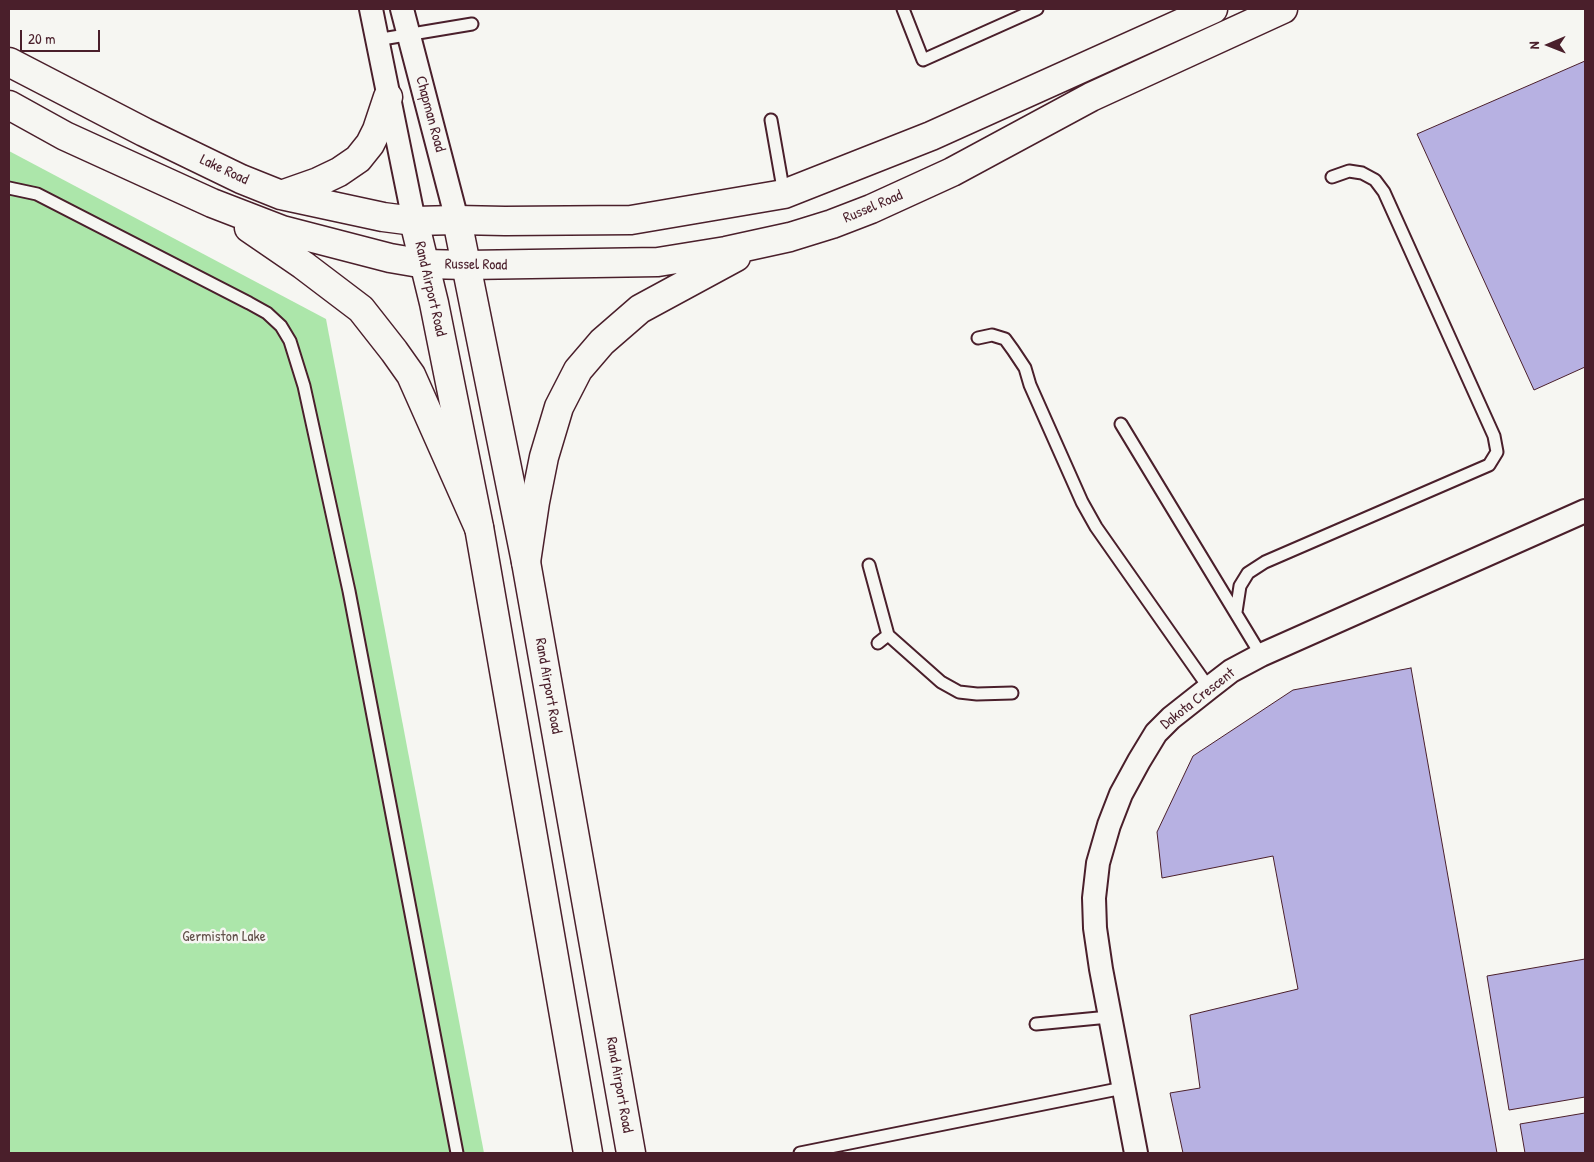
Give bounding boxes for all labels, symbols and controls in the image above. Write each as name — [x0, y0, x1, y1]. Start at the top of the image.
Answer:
scale bar — [22, 20, 102, 52]
north arrow — [1524, 20, 1574, 70]
text: 20 m — [28, 28, 55, 49]
text: N — [1524, 41, 1543, 49]
street label: Chapman Road — [411, 74, 449, 154]
street label: Lake Road — [197, 151, 251, 189]
street label: Russel Road — [841, 187, 905, 227]
street label: Rand Airport Road — [410, 240, 450, 338]
street label: Russel Road — [445, 255, 507, 275]
street label: Rand Airport Road — [531, 637, 565, 735]
street label: Dakota Crescent — [1157, 664, 1239, 734]
park label: Germiston Lake — [182, 928, 266, 946]
street label: Rand Airport Road — [602, 1036, 636, 1134]

